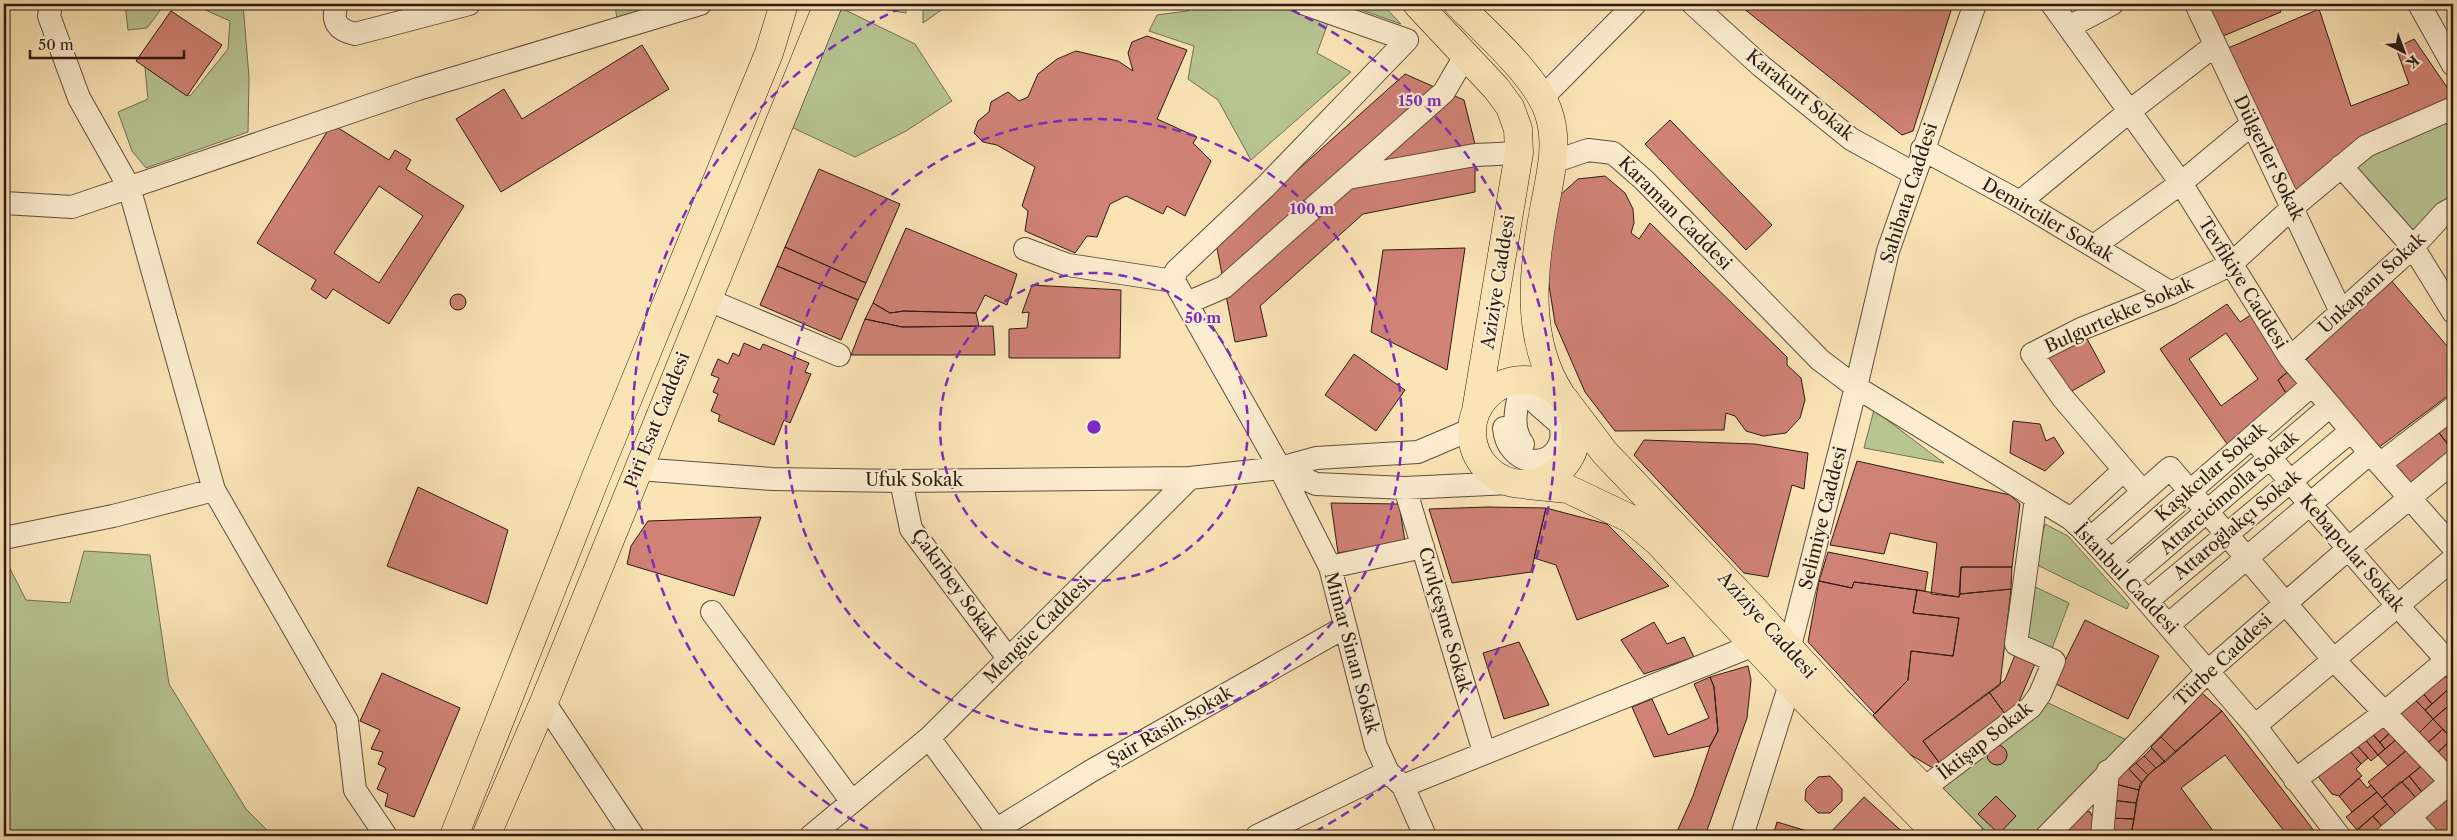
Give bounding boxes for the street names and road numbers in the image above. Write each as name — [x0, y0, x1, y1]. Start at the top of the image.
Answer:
street label: Karakurt Sokak — [1742, 45, 1860, 146]
street label: Dülgerler Sokak — [2229, 92, 2310, 226]
street label: Sahibata Caddesi — [1876, 119, 1942, 266]
street label: Karaman Caddesi — [1614, 152, 1737, 275]
street label: Demirciler Sokak — [1978, 173, 2119, 267]
street label: Aziziye Caddesi — [1476, 213, 1520, 352]
street label: Tevfikiye Caddesi — [2194, 213, 2293, 353]
street label: Unkapanı Sokak — [2314, 227, 2431, 338]
street label: Bulgurtekke Sokak — [2041, 272, 2198, 358]
street label: Piri Esat Caddesi — [620, 348, 695, 491]
street label: Kaşıkcılar Sokak — [2151, 417, 2272, 526]
street label: Attarcicimolla Sokak — [2154, 426, 2304, 560]
street label: Selimiye Caddesi — [1795, 444, 1852, 592]
street label: Attaroğlakçı Sokak — [2168, 464, 2306, 585]
street label: Ufuk Sokak — [865, 469, 964, 491]
street label: Kebapcılar Sokak — [2295, 490, 2410, 618]
street label: İstanbul Caddesi — [2069, 519, 2184, 639]
street label: Çakırbey Sokak — [907, 525, 1004, 647]
street label: Cıvılçeşme Sokak — [1414, 545, 1477, 697]
street label: Aziziye Caddesi — [1713, 566, 1821, 683]
street label: Mimar Sinan Sokak — [1320, 570, 1385, 738]
street label: Mengüc Caddesi — [979, 572, 1095, 688]
street label: Türbe Caddesi — [2170, 609, 2277, 711]
street label: Şair Rasih Sokak — [1103, 680, 1238, 771]
street label: İktişap Sokak — [1933, 696, 2038, 785]

